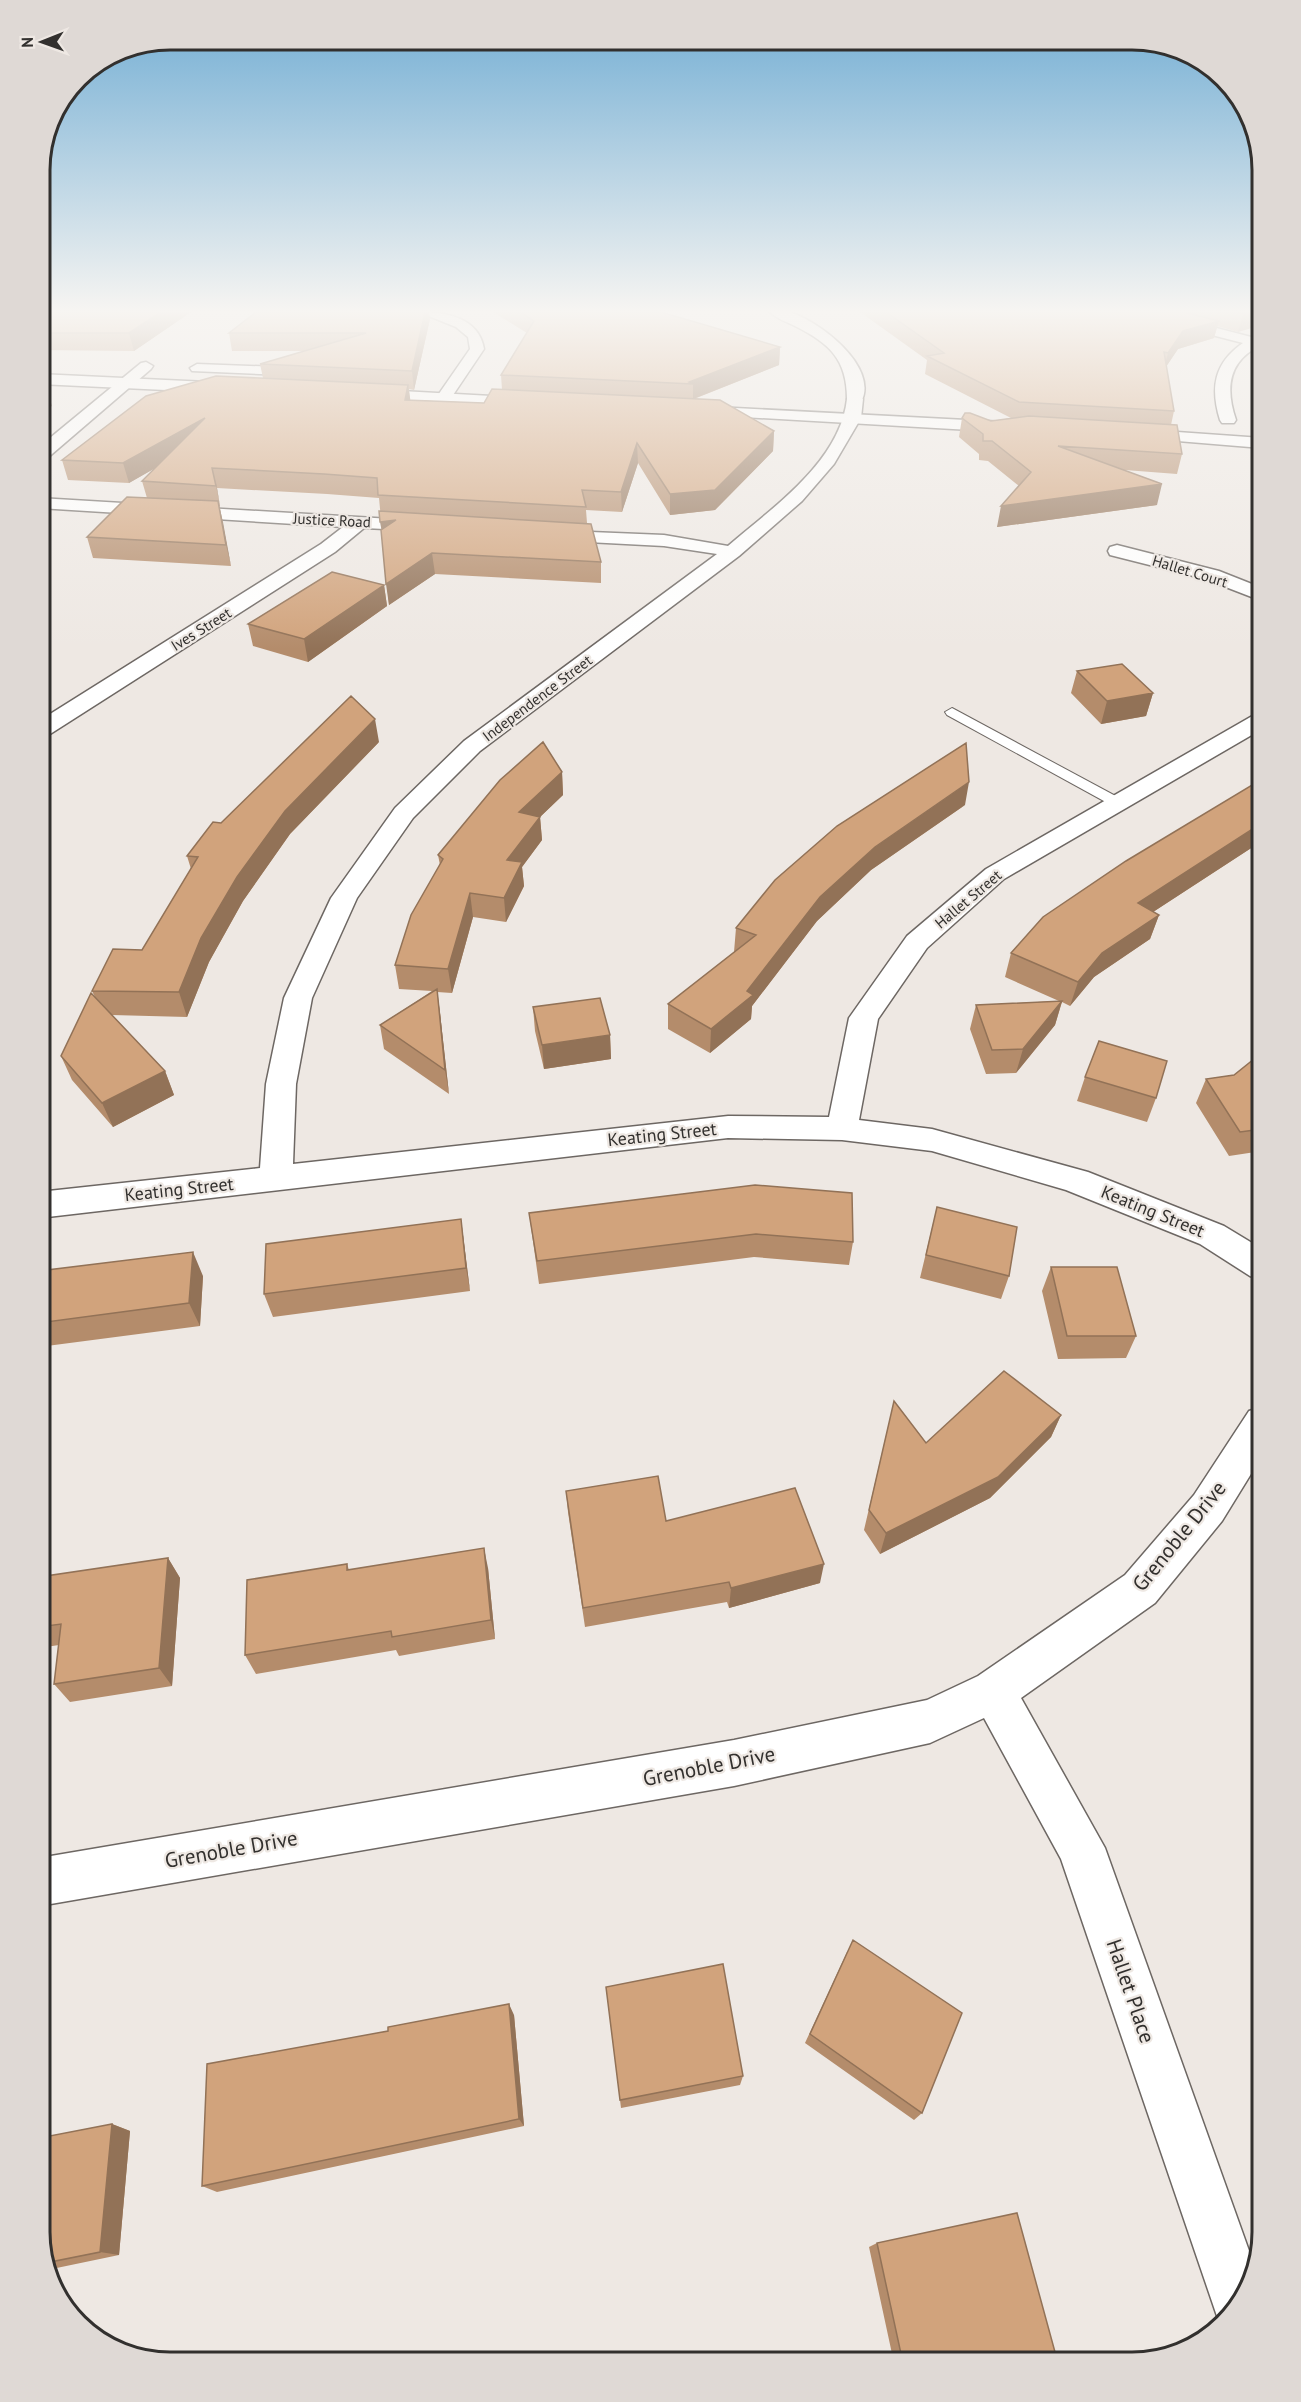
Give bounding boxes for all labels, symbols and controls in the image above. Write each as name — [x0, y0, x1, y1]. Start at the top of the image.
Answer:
north arrow — [12, 12, 72, 72]
text: N — [17, 37, 37, 48]
street label: Justice Road — [292, 508, 371, 532]
street label: Hallet Court — [1150, 551, 1230, 591]
street label: Ives Street — [167, 603, 235, 655]
street label: Independence Street — [478, 651, 596, 745]
street label: Hallet Street — [931, 866, 1005, 932]
street label: Keating Street — [606, 1117, 718, 1151]
street label: Keating Street — [123, 1172, 235, 1206]
street label: Keating Street — [1098, 1180, 1208, 1242]
street label: Grenoble Drive — [1126, 1475, 1232, 1597]
street label: Grenoble Drive — [641, 1740, 777, 1792]
street label: Grenoble Drive — [163, 1824, 299, 1874]
street label: Hallet Place — [1101, 1935, 1161, 2047]

